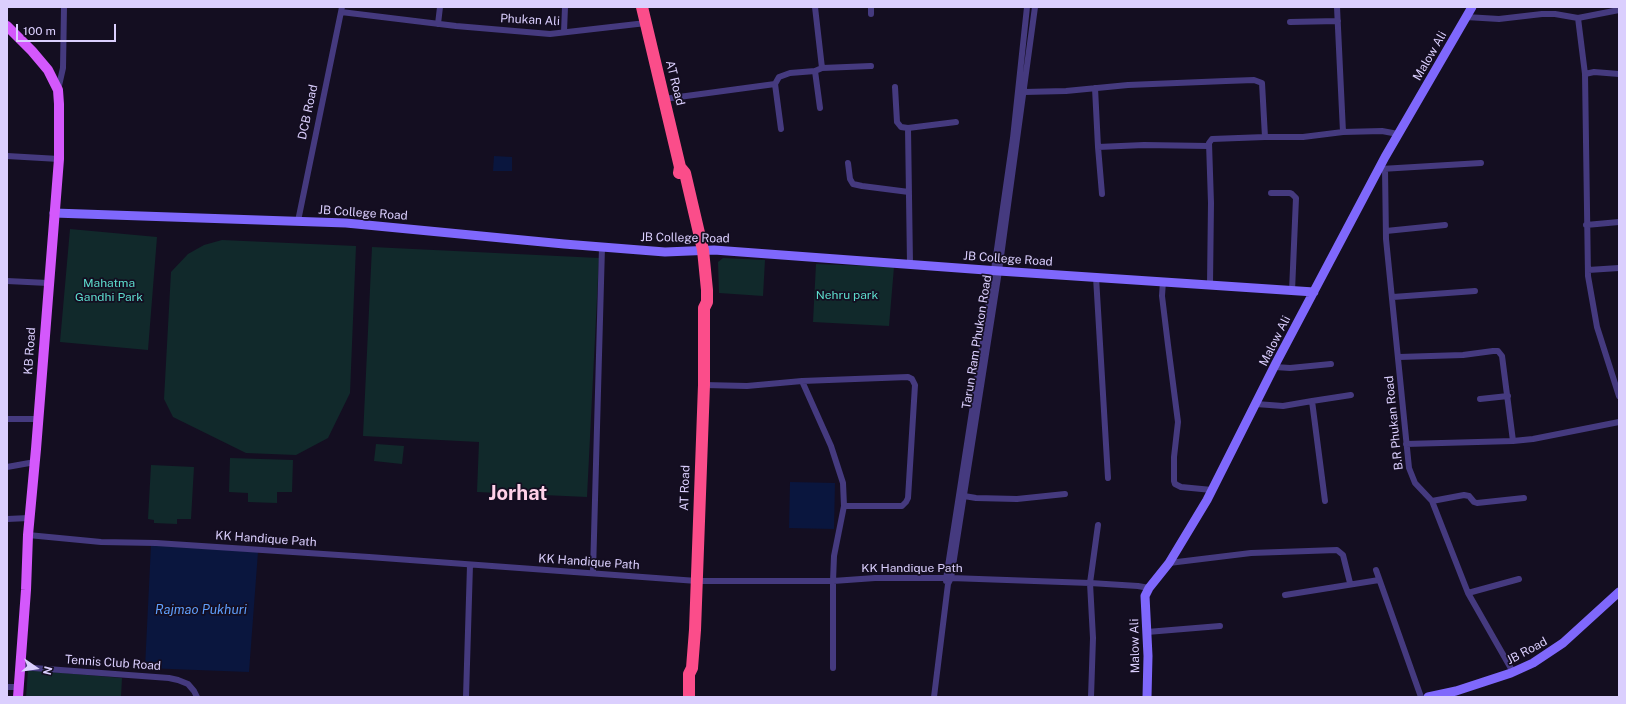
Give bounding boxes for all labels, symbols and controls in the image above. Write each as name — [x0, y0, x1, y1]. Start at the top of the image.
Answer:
street label: Phukan Ali — [500, 11, 560, 29]
scale bar — [18, 16, 118, 42]
text: 100 m — [23, 24, 56, 38]
street label: Malow Ali — [1410, 29, 1450, 83]
street label: AT Road — [662, 59, 688, 107]
street label: DCB Road — [295, 83, 321, 141]
street label: JB College Road — [318, 203, 408, 223]
street label: JB College Road — [640, 230, 730, 246]
street label: JB College Road — [963, 249, 1053, 269]
street label: Tarun Ram Phukon Road — [959, 274, 995, 410]
park label: Mahatma Gandhi Park — [75, 276, 143, 304]
park label: Nehru park — [816, 288, 878, 302]
street label: Malow Ali — [1256, 313, 1294, 369]
street label: KB Road — [21, 327, 39, 375]
street label: B.R Phukan Road — [1382, 375, 1406, 471]
street label: AT Road — [677, 465, 693, 511]
district label: Jorhat — [489, 482, 547, 506]
street label: KK Handique Path — [215, 528, 317, 550]
street label: KK Handique Path — [538, 551, 640, 573]
street label: KK Handique Path — [861, 561, 963, 575]
water label: Rajmao Pukhuri — [155, 602, 247, 618]
street label: Malow Ali — [1127, 619, 1143, 673]
street label: JB Road — [1504, 634, 1550, 668]
north arrow — [16, 648, 56, 688]
street label: Tennis Club Road — [65, 652, 161, 674]
text: N — [41, 665, 55, 676]

